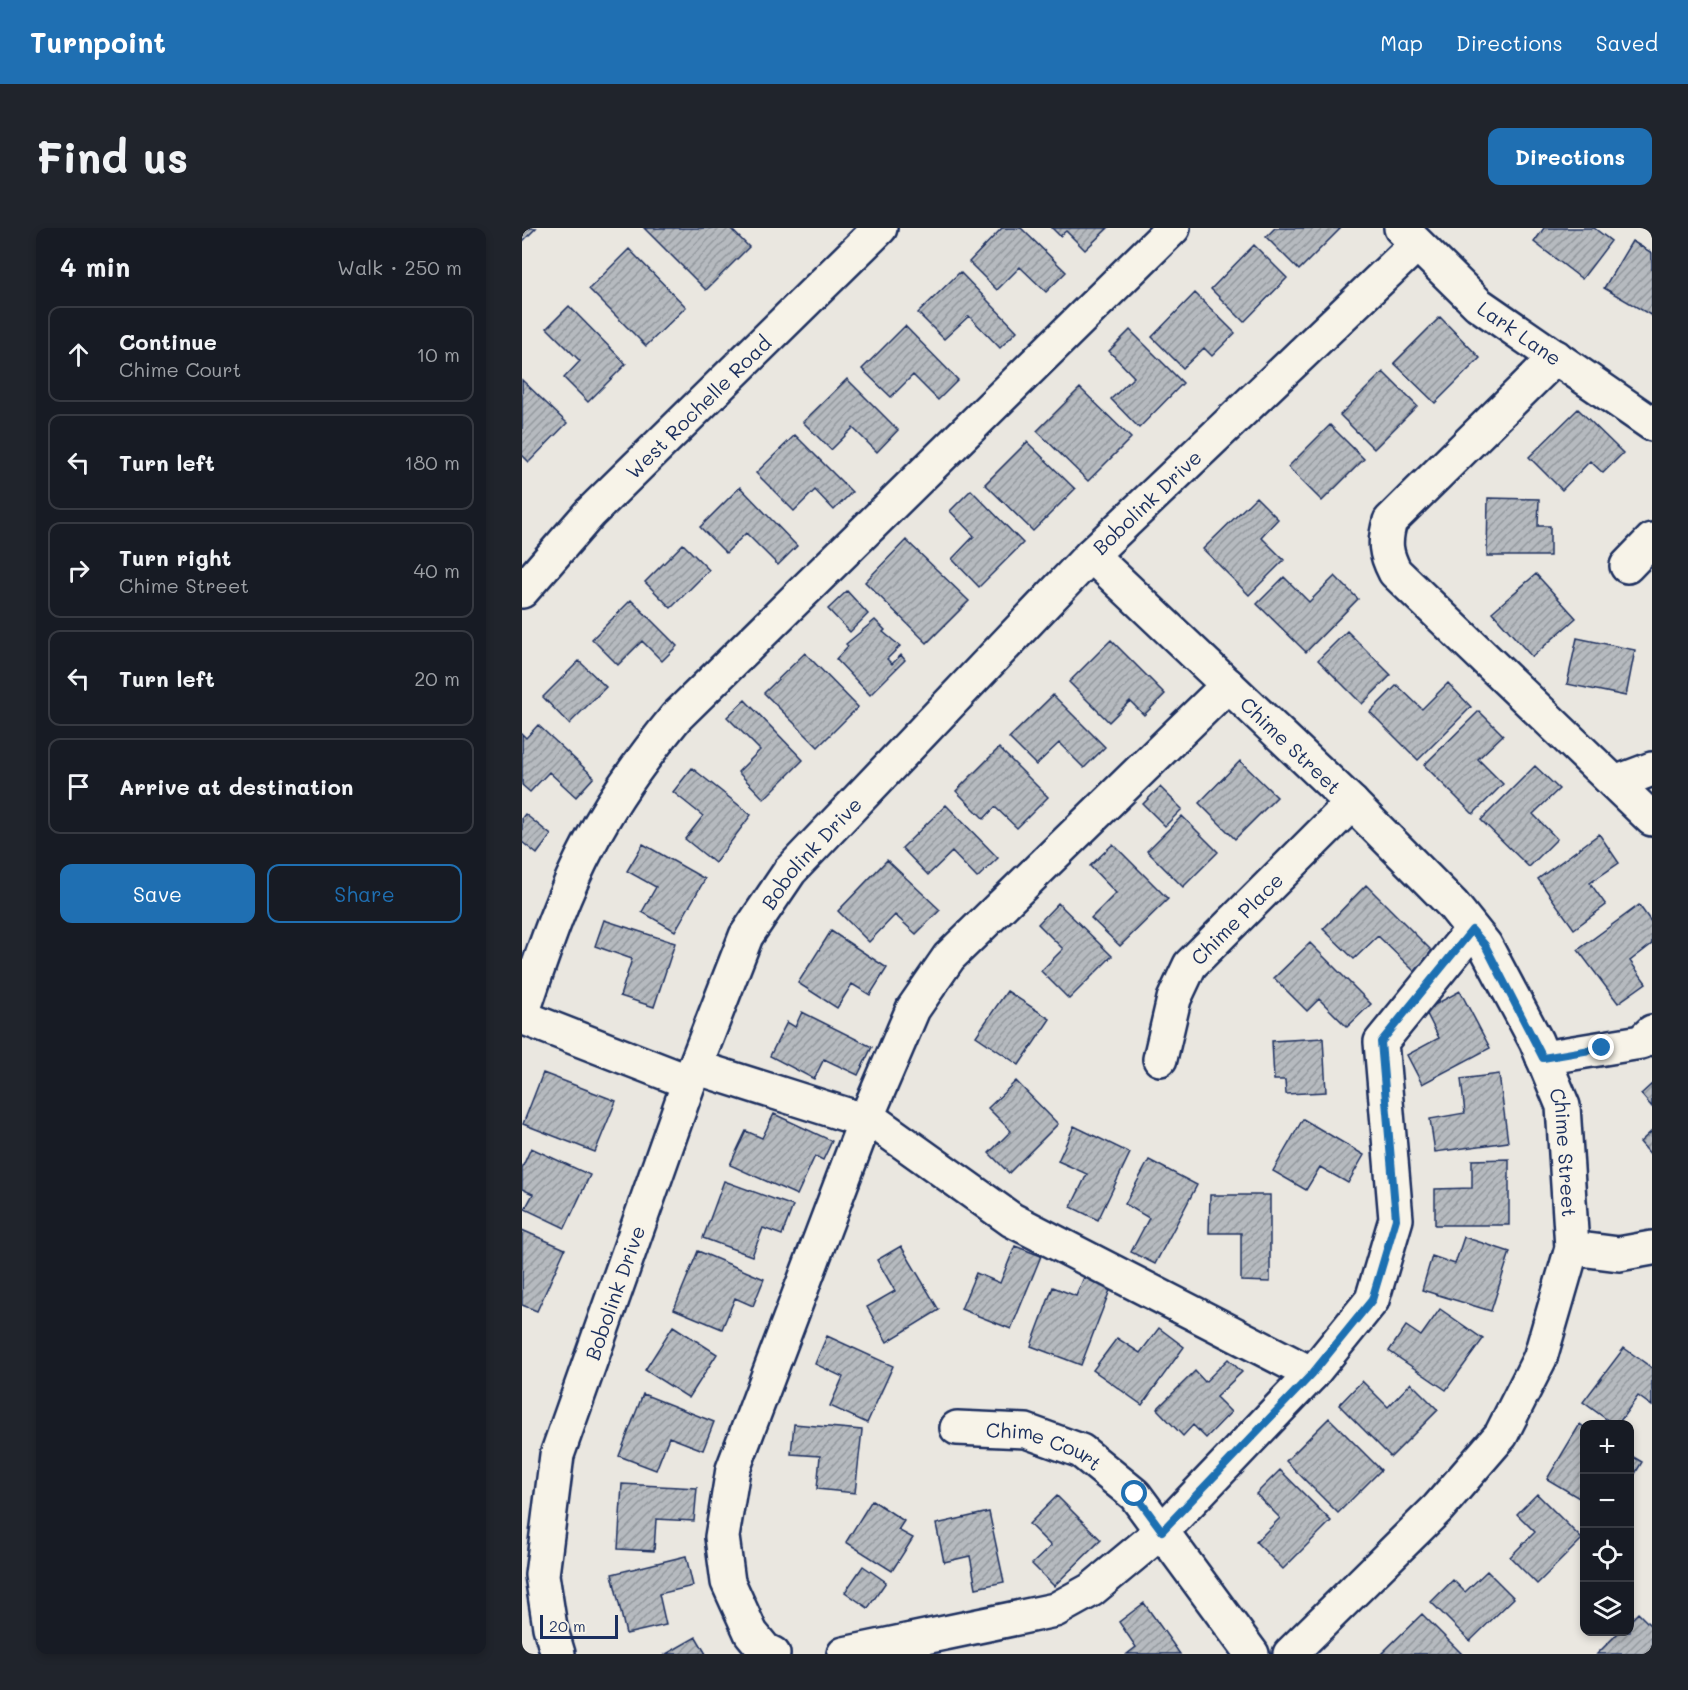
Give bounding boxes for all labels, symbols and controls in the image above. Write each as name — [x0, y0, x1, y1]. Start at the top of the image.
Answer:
text: Turnpoint — [30, 24, 166, 60]
text: Map — [1380, 29, 1423, 56]
text: Directions — [1456, 29, 1563, 56]
text: Saved — [1596, 29, 1658, 56]
button: Directions — [1488, 128, 1652, 185]
text: Find us — [36, 129, 188, 184]
text: 4 min — [60, 250, 130, 284]
text: Walk · 250 m — [337, 254, 462, 280]
street label: Lark Lane — [1473, 295, 1567, 371]
text: Continue — [119, 327, 217, 356]
street label: West Rochelle Road — [620, 330, 776, 484]
icon: ahead — [62, 338, 95, 371]
text: 10 m — [416, 341, 460, 367]
text: Chime Court — [119, 356, 241, 382]
street label: Bobolink Drive — [1087, 444, 1207, 560]
icon: left — [62, 446, 95, 479]
text: Turn left — [119, 448, 215, 477]
text: 180 m — [404, 449, 460, 475]
text: Turn right — [119, 543, 231, 572]
icon: right — [62, 554, 95, 587]
text: 40 m — [414, 557, 460, 583]
text: Chime Street — [119, 572, 249, 598]
icon: left — [62, 662, 95, 695]
text: Turn left — [119, 664, 215, 693]
text: 20 m — [414, 665, 460, 691]
street label: Chime Street — [1235, 691, 1347, 799]
icon: arrive — [62, 770, 95, 803]
text: Arrive at destination — [119, 772, 354, 801]
street label: Bobolink Drive — [755, 791, 867, 914]
button: Save — [60, 864, 255, 923]
button: Share — [267, 864, 462, 923]
street label: Chime Place — [1185, 867, 1288, 970]
route end — [1588, 1034, 1614, 1060]
street label: Chime Street — [1544, 1083, 1583, 1218]
street label: Bobolink Drive — [579, 1222, 650, 1363]
street label: Chime Court — [985, 1416, 1108, 1476]
map controls — [1580, 1420, 1634, 1636]
button: + — [1580, 1420, 1634, 1474]
button: − — [1580, 1474, 1634, 1528]
route start — [1121, 1480, 1147, 1506]
button: locate — [1580, 1528, 1634, 1582]
button: layers — [1580, 1582, 1634, 1636]
scale bar — [540, 1612, 618, 1640]
text: 20 m — [549, 1615, 586, 1636]

